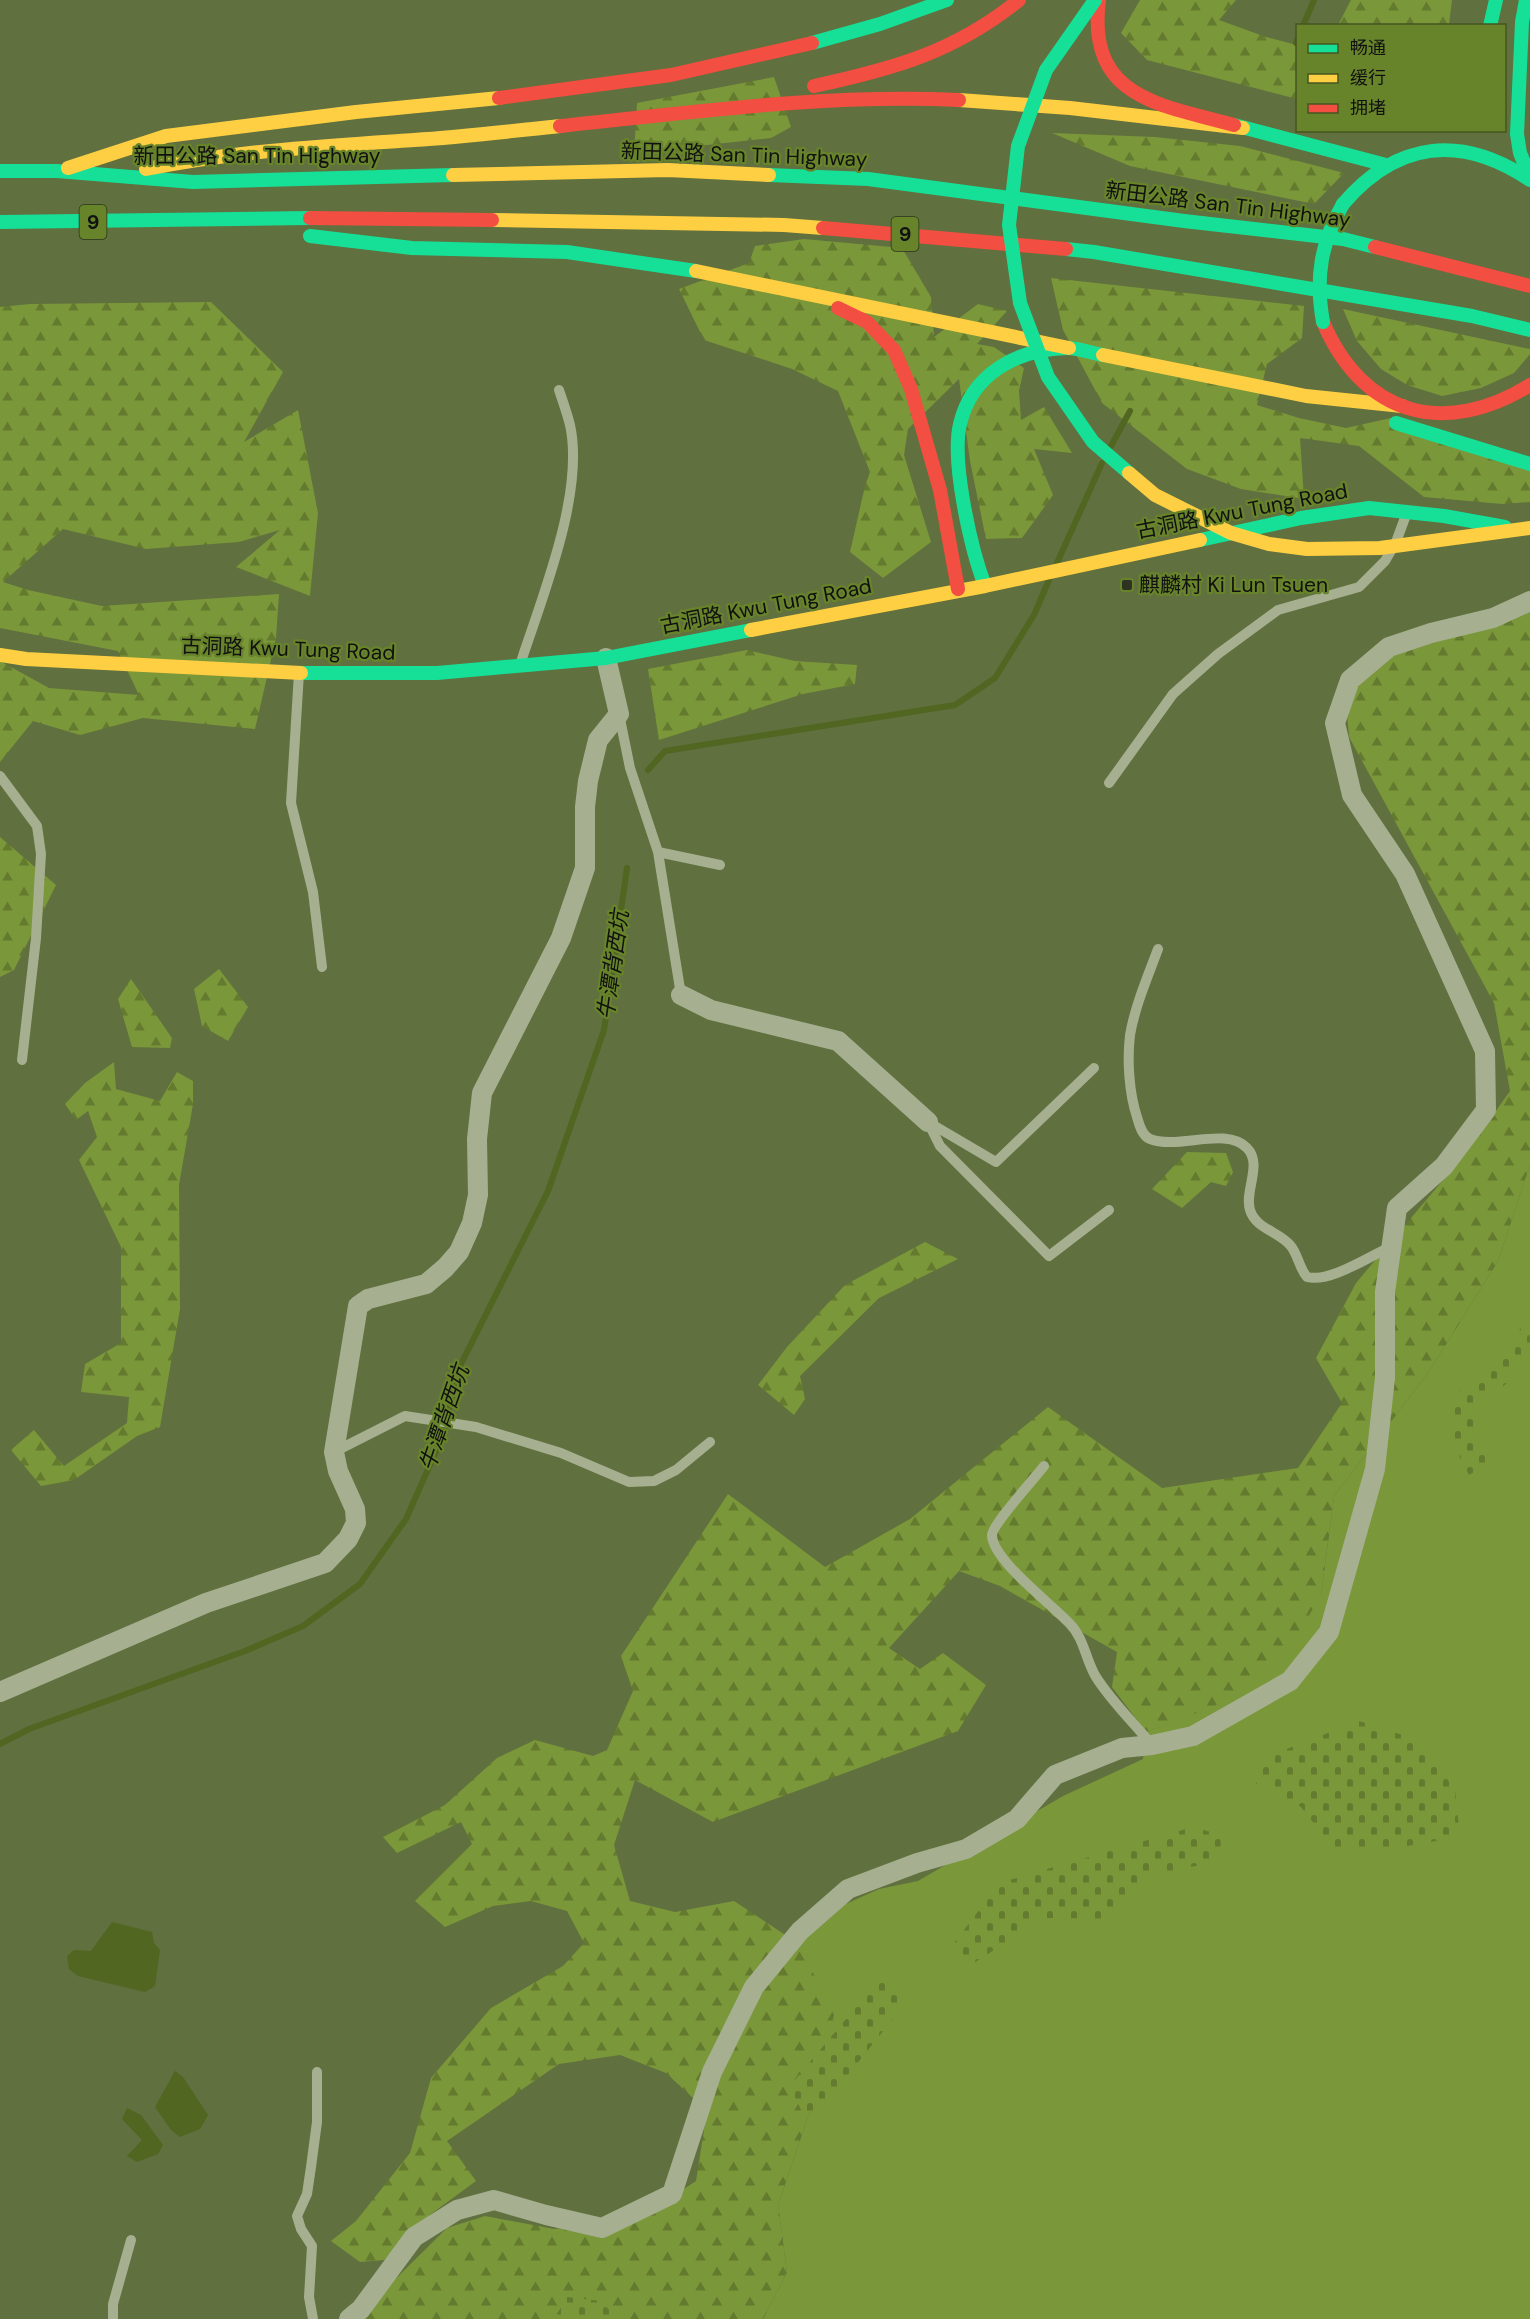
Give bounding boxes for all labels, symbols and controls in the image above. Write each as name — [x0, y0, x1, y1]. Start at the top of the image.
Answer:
legend — [1296, 24, 1506, 132]
text: 畅通 — [1350, 36, 1386, 60]
text: 缓行 — [1350, 66, 1386, 90]
text: 拥堵 — [1350, 96, 1386, 120]
street label: 新田公路 San Tin Highway — [620, 137, 868, 173]
street label: 新田公路 San Tin Highway — [134, 142, 381, 170]
street label: 新田公路 San Tin Highway — [1104, 176, 1353, 234]
road number: 9 — [80, 205, 106, 239]
road number: 9 — [892, 217, 918, 251]
street label: 古洞路 Kwu Tung Road — [1134, 477, 1350, 545]
place label: 麒麟村 Ki Lun Tsuen — [1139, 571, 1328, 599]
street label: 古洞路 Kwu Tung Road — [658, 572, 874, 640]
marker: 麒麟村 Ki Lun Tsuen — [1120, 578, 1134, 592]
street label: 古洞路 Kwu Tung Road — [180, 631, 396, 667]
water label: 牛潭背西坑 — [591, 906, 635, 1021]
water label: 牛潭背西坑 — [412, 1358, 477, 1475]

